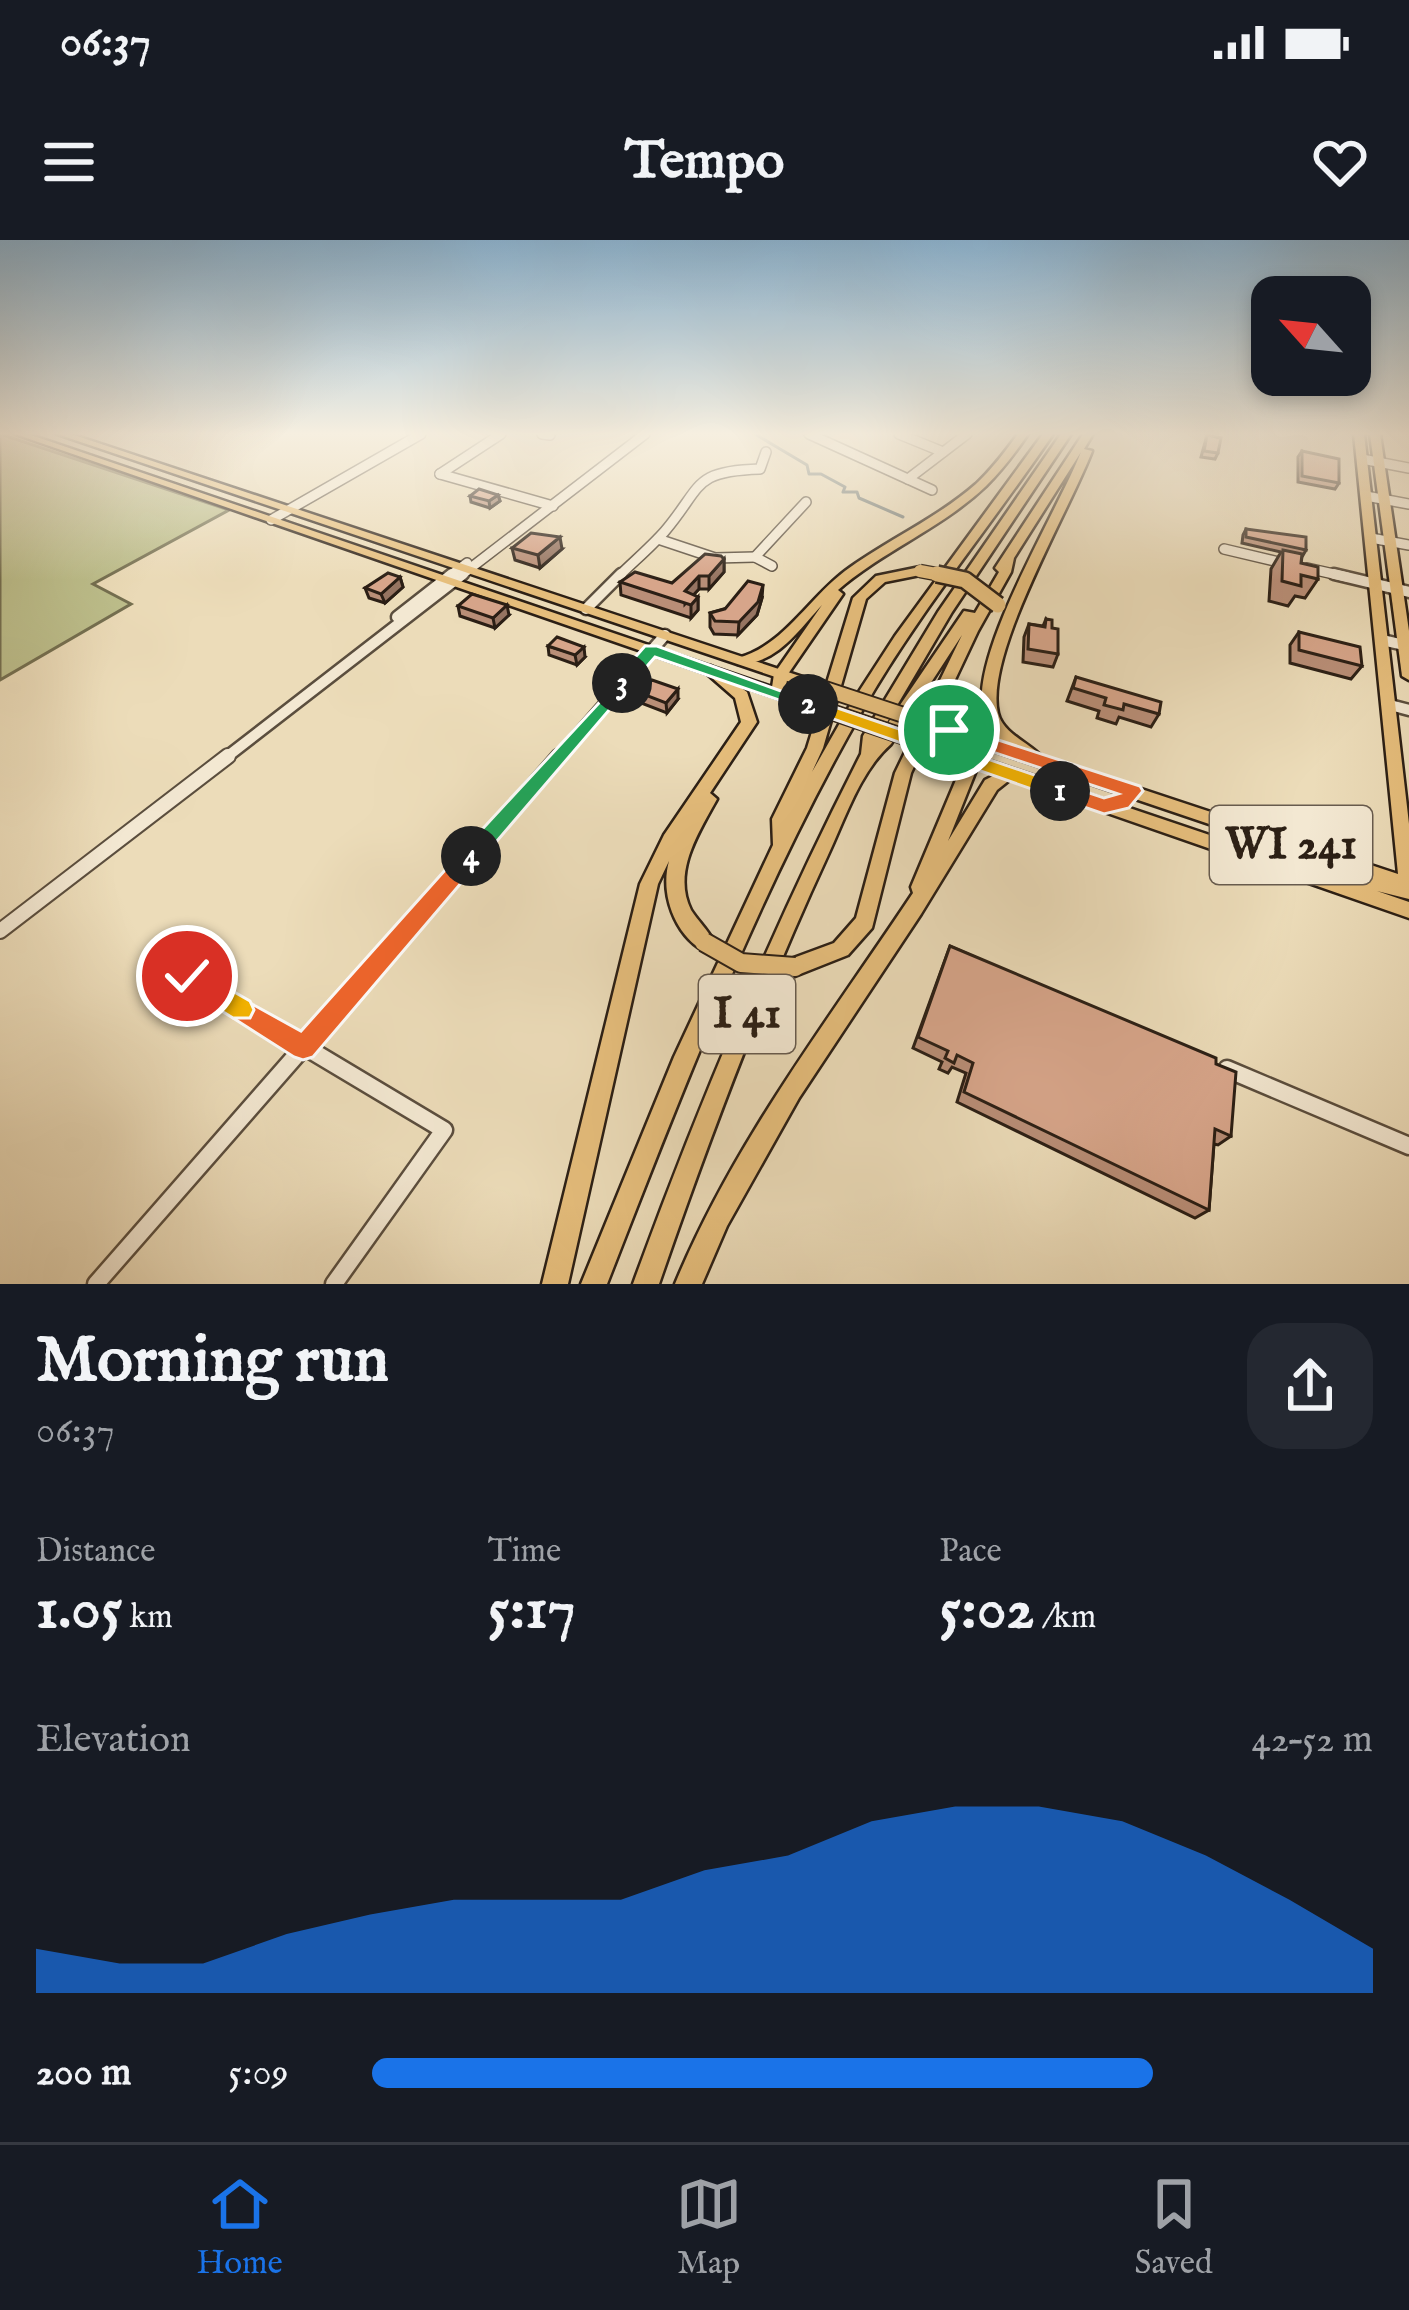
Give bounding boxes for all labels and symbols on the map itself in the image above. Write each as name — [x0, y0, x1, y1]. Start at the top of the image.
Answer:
north arrow — [1251, 276, 1371, 396]
pin: 3 — [592, 653, 652, 713]
pin: 2 — [778, 674, 838, 734]
pin — [898, 679, 1000, 781]
pin: 1 — [1030, 761, 1090, 821]
road number: WI 241 — [1210, 806, 1372, 884]
pin: 4 — [441, 826, 501, 886]
pin — [136, 925, 238, 1027]
road number: I 41 — [699, 975, 795, 1053]

